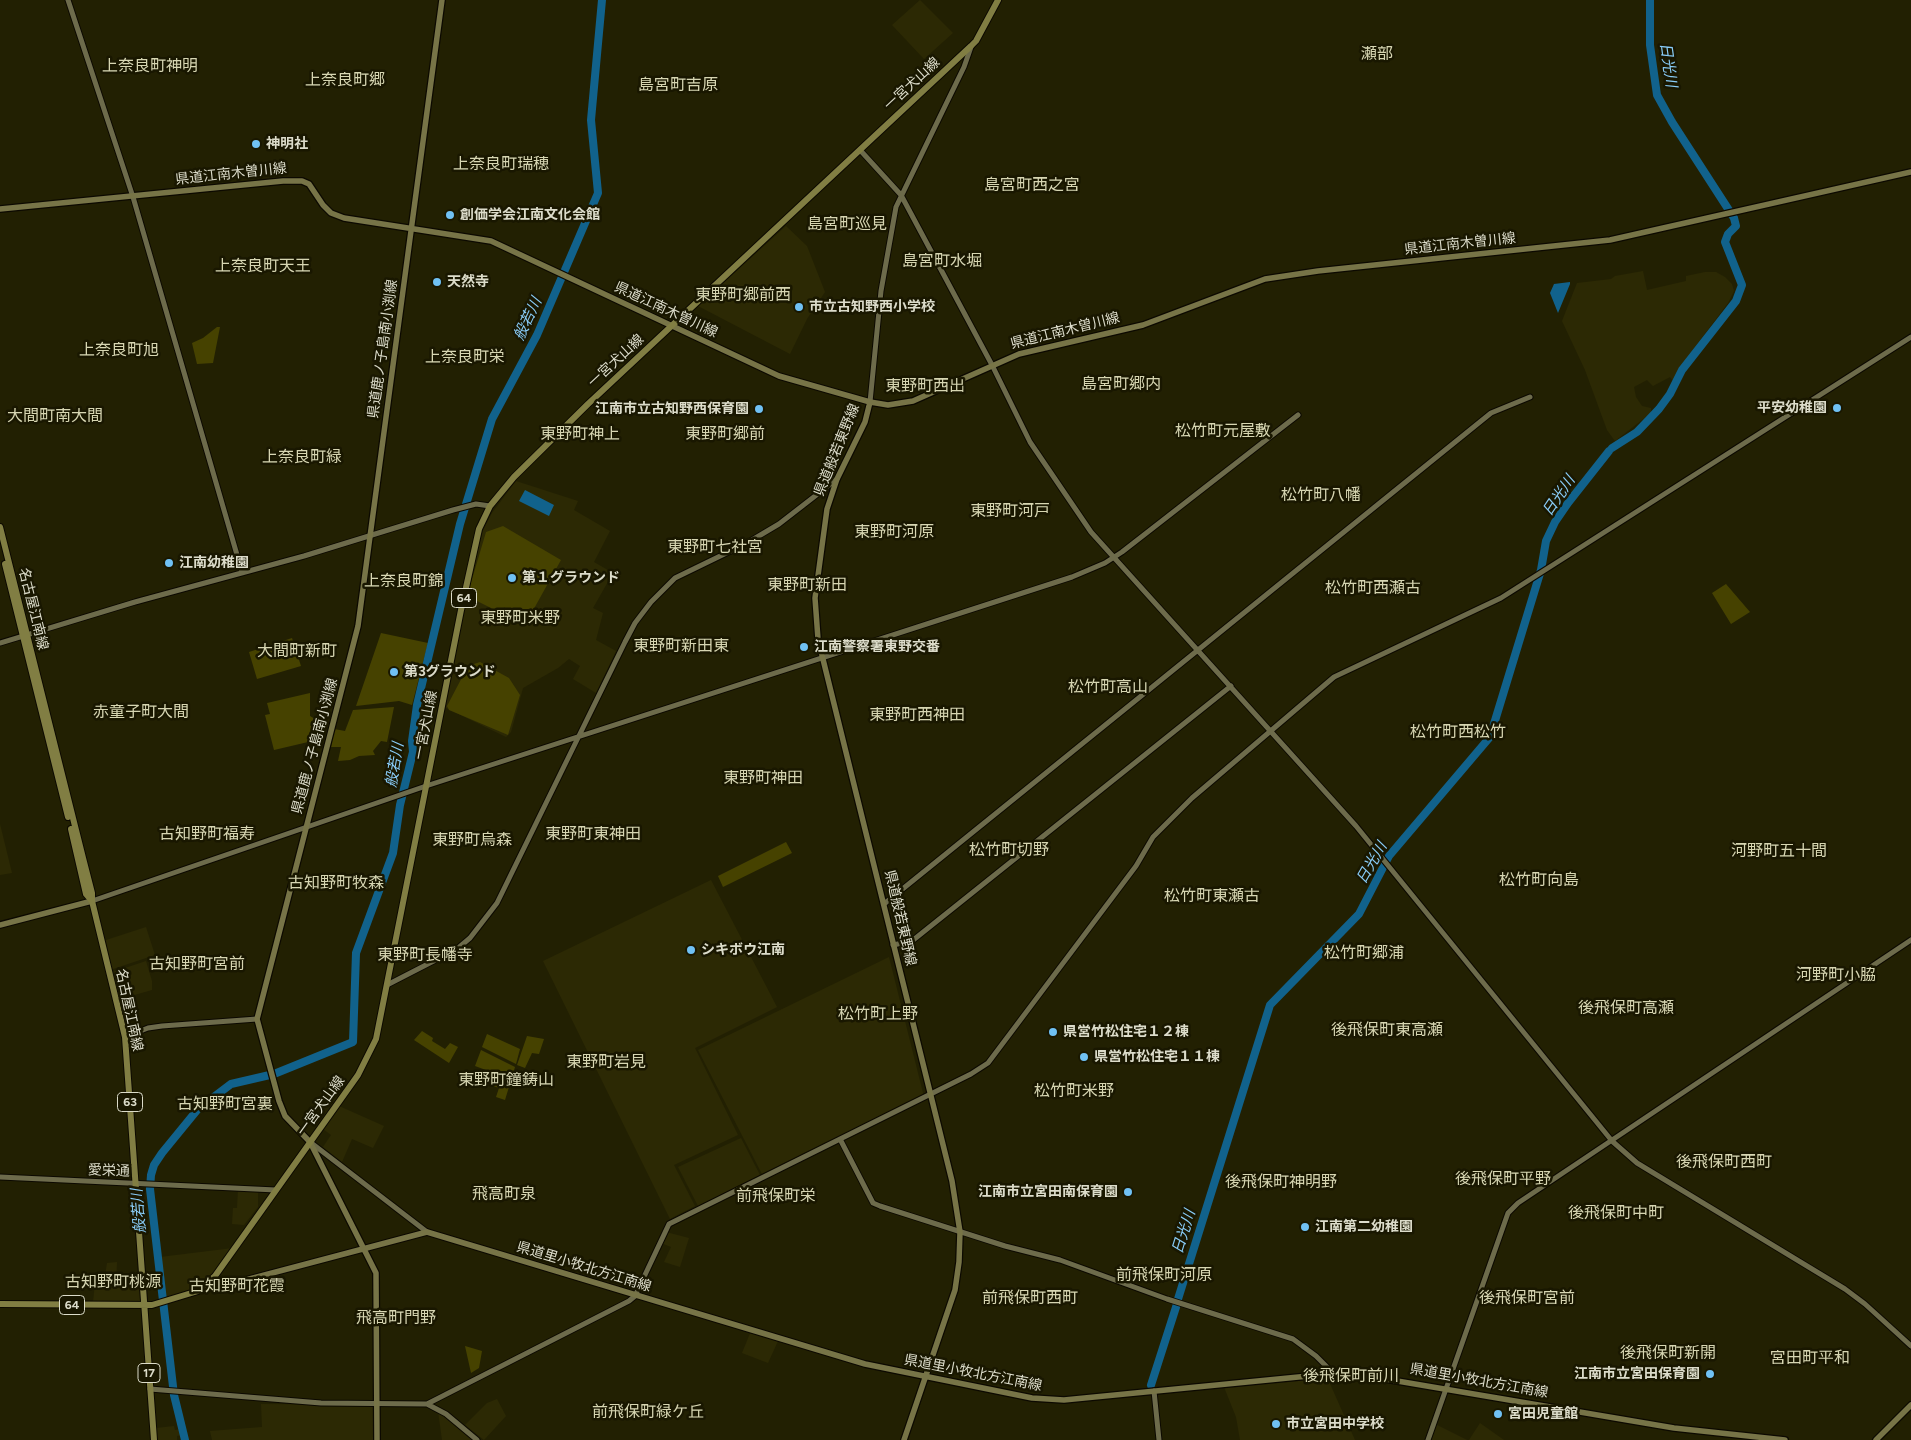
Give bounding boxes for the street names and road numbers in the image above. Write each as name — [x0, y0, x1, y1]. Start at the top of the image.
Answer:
street label: 一宮犬山線 — [881, 54, 943, 114]
street label: 県道江南木曽川線 — [174, 160, 288, 188]
street label: 県道江南木曽川線 — [1403, 230, 1517, 258]
street label: 県道鹿ノ子島南小渕線 — [365, 279, 401, 419]
street label: 県道江南木曽川線 — [612, 279, 720, 341]
street label: 県道江南木曽川線 — [1009, 309, 1121, 353]
street label: 一宮犬山線 — [585, 331, 647, 391]
street label: 県道般若東野線 — [811, 401, 863, 499]
street label: 名古屋江南線 — [15, 566, 51, 652]
road number: 64 — [452, 588, 476, 608]
street label: 県道鹿ノ子島南小渕線 — [289, 676, 341, 816]
street label: 一宮犬山線 — [411, 689, 441, 761]
street label: 県道般若東野線 — [881, 868, 919, 968]
street label: 名古屋江南線 — [112, 967, 146, 1053]
street label: 一宮犬山線 — [294, 1073, 348, 1139]
road number: 63 — [118, 1092, 142, 1112]
street label: 愛栄通 — [88, 1162, 130, 1180]
street label: 県道里小牧北方江南線 — [515, 1239, 653, 1295]
road number: 64 — [60, 1296, 84, 1314]
street label: 県道里小牧北方江南線 — [903, 1351, 1043, 1395]
street label: 県道里小牧北方江南線 — [1409, 1361, 1549, 1401]
road number: 17 — [138, 1364, 160, 1382]

